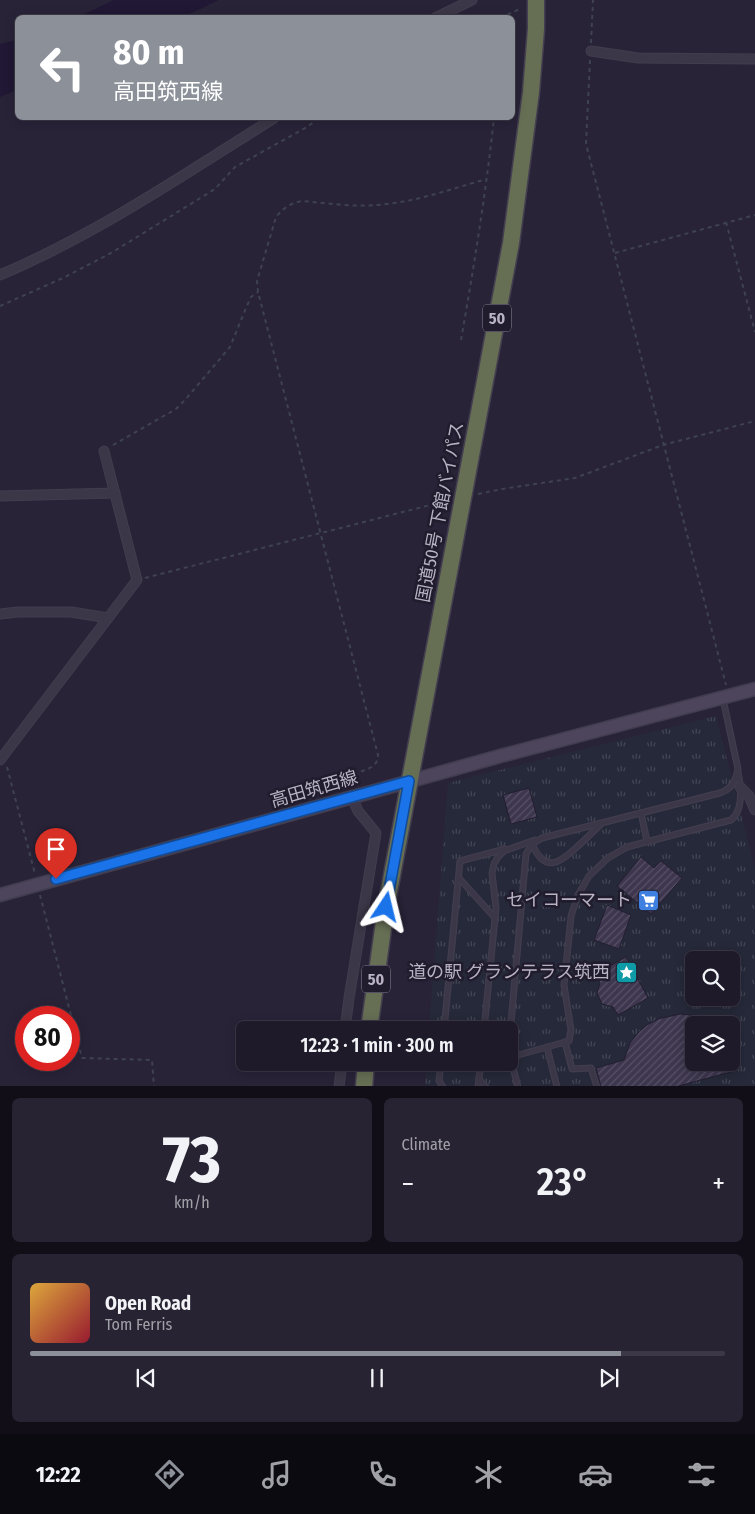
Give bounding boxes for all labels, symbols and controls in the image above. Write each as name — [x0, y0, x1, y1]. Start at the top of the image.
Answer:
text: 80 m — [113, 31, 185, 73]
icon: left — [30, 35, 95, 100]
text: 高田筑西線 — [113, 78, 223, 105]
road number: 50 — [483, 304, 511, 332]
street label: 国道50号 下館バイパス — [412, 420, 468, 604]
street label: 高田筑西線 — [268, 766, 360, 812]
pin — [35, 828, 77, 879]
icon: arrive — [42, 835, 70, 863]
position arrow — [359, 880, 411, 932]
supermarket icon: セイコーマート — [636, 888, 660, 912]
place label: セイコーマート — [506, 889, 632, 911]
map controls — [685, 951, 740, 1071]
button: search — [685, 951, 740, 1006]
place icon: 道の駅 グランテラス筑西 — [614, 960, 638, 984]
place label: 道の駅 グランテラス筑西 — [408, 961, 610, 983]
road number: 50 — [362, 966, 390, 992]
speed limit sign: 80 — [15, 1006, 80, 1071]
button: layers — [685, 1016, 740, 1071]
text: 12:23 · 1 min · 300 m — [301, 1034, 453, 1057]
text: 73 — [163, 1121, 221, 1199]
text: Climate — [402, 1135, 451, 1154]
text: 23° — [537, 1159, 590, 1205]
text: − — [402, 1167, 414, 1200]
text: + — [712, 1167, 725, 1200]
text: km/h — [174, 1193, 210, 1212]
text: Open Road — [105, 1292, 191, 1315]
text: Tom Ferris — [105, 1315, 172, 1334]
icon: previous — [132, 1364, 160, 1392]
icon: pause — [363, 1364, 391, 1392]
icon: next — [595, 1364, 623, 1392]
icon: directions — [152, 1457, 187, 1492]
icon: music — [259, 1457, 294, 1492]
icon: phone — [365, 1457, 400, 1492]
icon: climate — [471, 1457, 506, 1492]
icon: car — [578, 1457, 613, 1492]
icon: filters — [684, 1457, 719, 1492]
text: 12:22 — [36, 1461, 81, 1488]

